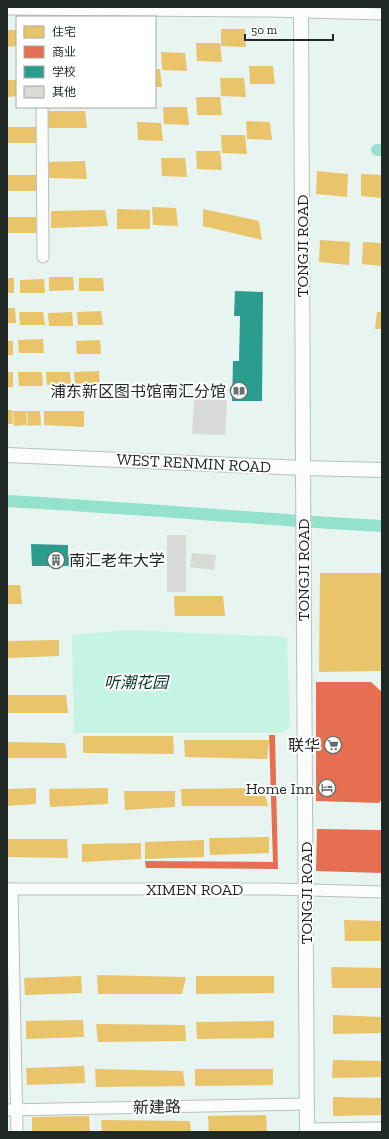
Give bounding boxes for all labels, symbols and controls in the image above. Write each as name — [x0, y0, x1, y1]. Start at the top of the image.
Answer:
legend — [16, 16, 156, 108]
scale bar — [245, 16, 333, 42]
text: 50 m — [251, 23, 278, 37]
text: 住宅 — [52, 25, 76, 39]
text: 商业 — [52, 45, 76, 59]
text: 学校 — [52, 65, 76, 79]
text: 其他 — [52, 85, 76, 99]
street label: TONGJI ROAD — [293, 195, 312, 297]
library icon: 浦东新区图书馆南汇分馆 — [229, 381, 249, 401]
place label: 浦东新区图书馆南汇分馆 — [50, 382, 226, 401]
street label: WEST RENMIN ROAD — [116, 449, 272, 477]
street label: TONGJI ROAD — [294, 519, 313, 621]
building icon: 南汇老年大学 — [46, 550, 66, 570]
place label: 南汇老年大学 — [69, 551, 165, 570]
park label: 听潮花园 — [104, 673, 170, 692]
supermarket icon: 联华 — [323, 735, 343, 755]
place label: 联华 — [288, 736, 320, 755]
hotel icon: Home Inn — [317, 778, 337, 798]
place label: Home Inn — [246, 779, 315, 798]
street label: TONGJI ROAD — [297, 842, 316, 944]
street label: XIMEN ROAD — [147, 880, 243, 899]
street label: 新建路 — [133, 1097, 181, 1117]

